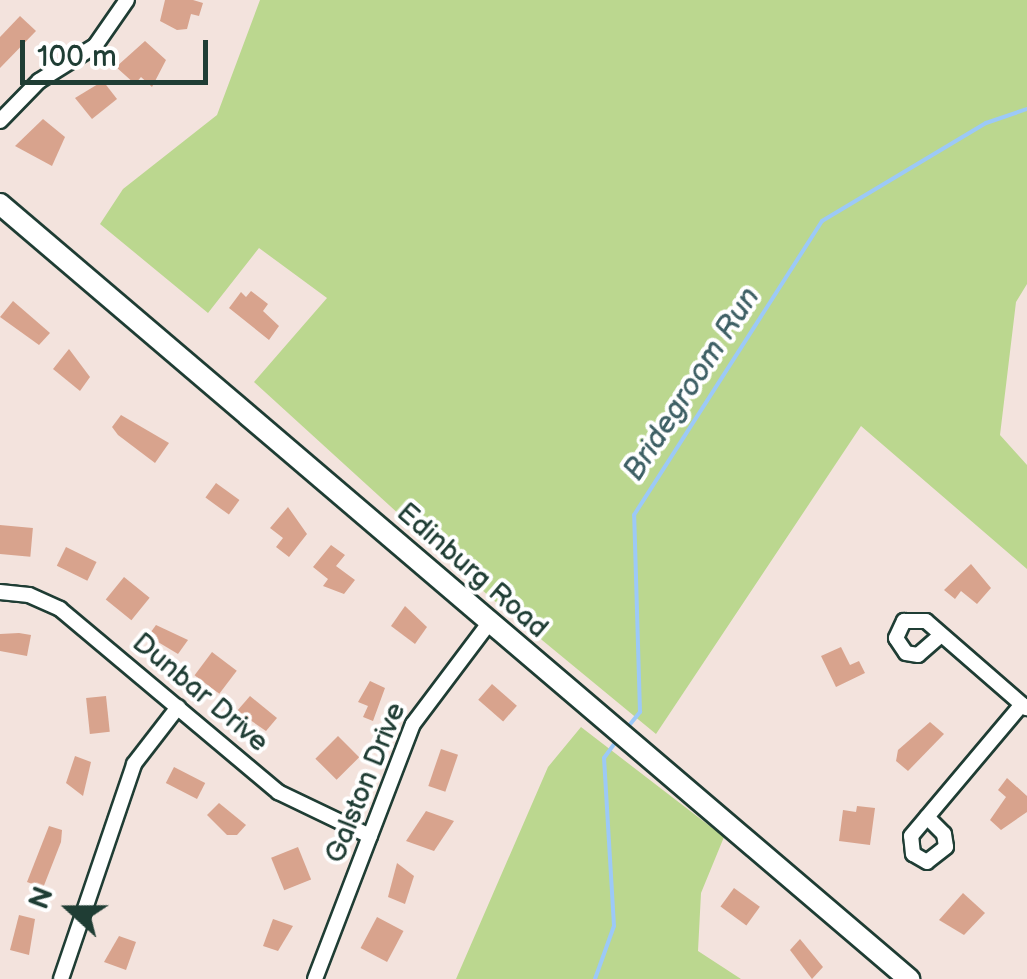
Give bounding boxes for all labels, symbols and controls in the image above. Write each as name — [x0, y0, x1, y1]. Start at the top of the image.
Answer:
scale bar — [25, 20, 212, 82]
text: 100 m — [37, 39, 117, 75]
water label: Bridegroom Run — [616, 281, 768, 487]
street label: Edinburg Road — [390, 496, 554, 646]
street label: Dunbar Drive — [125, 626, 275, 760]
street label: Galston Drive — [319, 698, 413, 868]
north arrow — [20, 859, 120, 959]
text: N — [22, 882, 61, 914]

